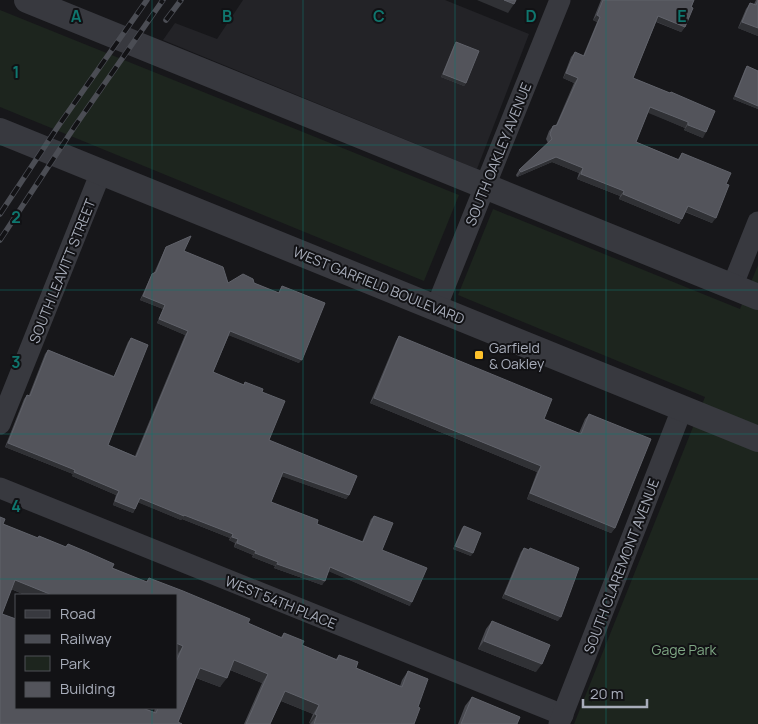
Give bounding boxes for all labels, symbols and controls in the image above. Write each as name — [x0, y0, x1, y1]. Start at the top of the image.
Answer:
text: A — [71, 5, 82, 27]
text: B — [222, 5, 232, 27]
text: C — [373, 5, 385, 27]
text: D — [525, 5, 537, 27]
text: E — [677, 5, 687, 27]
text: 1 — [12, 61, 20, 83]
street label: SOUTH OAKLEY AVENUE — [460, 79, 536, 229]
street label: SOUTH LEAVITT STREET — [24, 195, 100, 346]
text: 2 — [11, 206, 21, 228]
street label: WEST GARFIELD BOULEVARD — [290, 242, 468, 328]
place label: Garfield & Oakley — [489, 338, 545, 373]
marker: Garfield & Oakley — [473, 349, 485, 361]
text: 3 — [11, 351, 21, 373]
street label: SOUTH CLAREMONT AVENUE — [579, 476, 663, 656]
text: 4 — [11, 495, 21, 517]
street label: WEST 54TH PLACE — [223, 571, 340, 633]
legend — [15, 594, 178, 709]
text: Road — [60, 603, 96, 624]
text: Railway — [60, 628, 112, 649]
park label: Gage Park — [652, 640, 717, 659]
text: Park — [60, 653, 90, 674]
scale bar — [583, 676, 647, 708]
text: Building — [60, 678, 115, 699]
text: 20 m — [590, 683, 623, 704]

